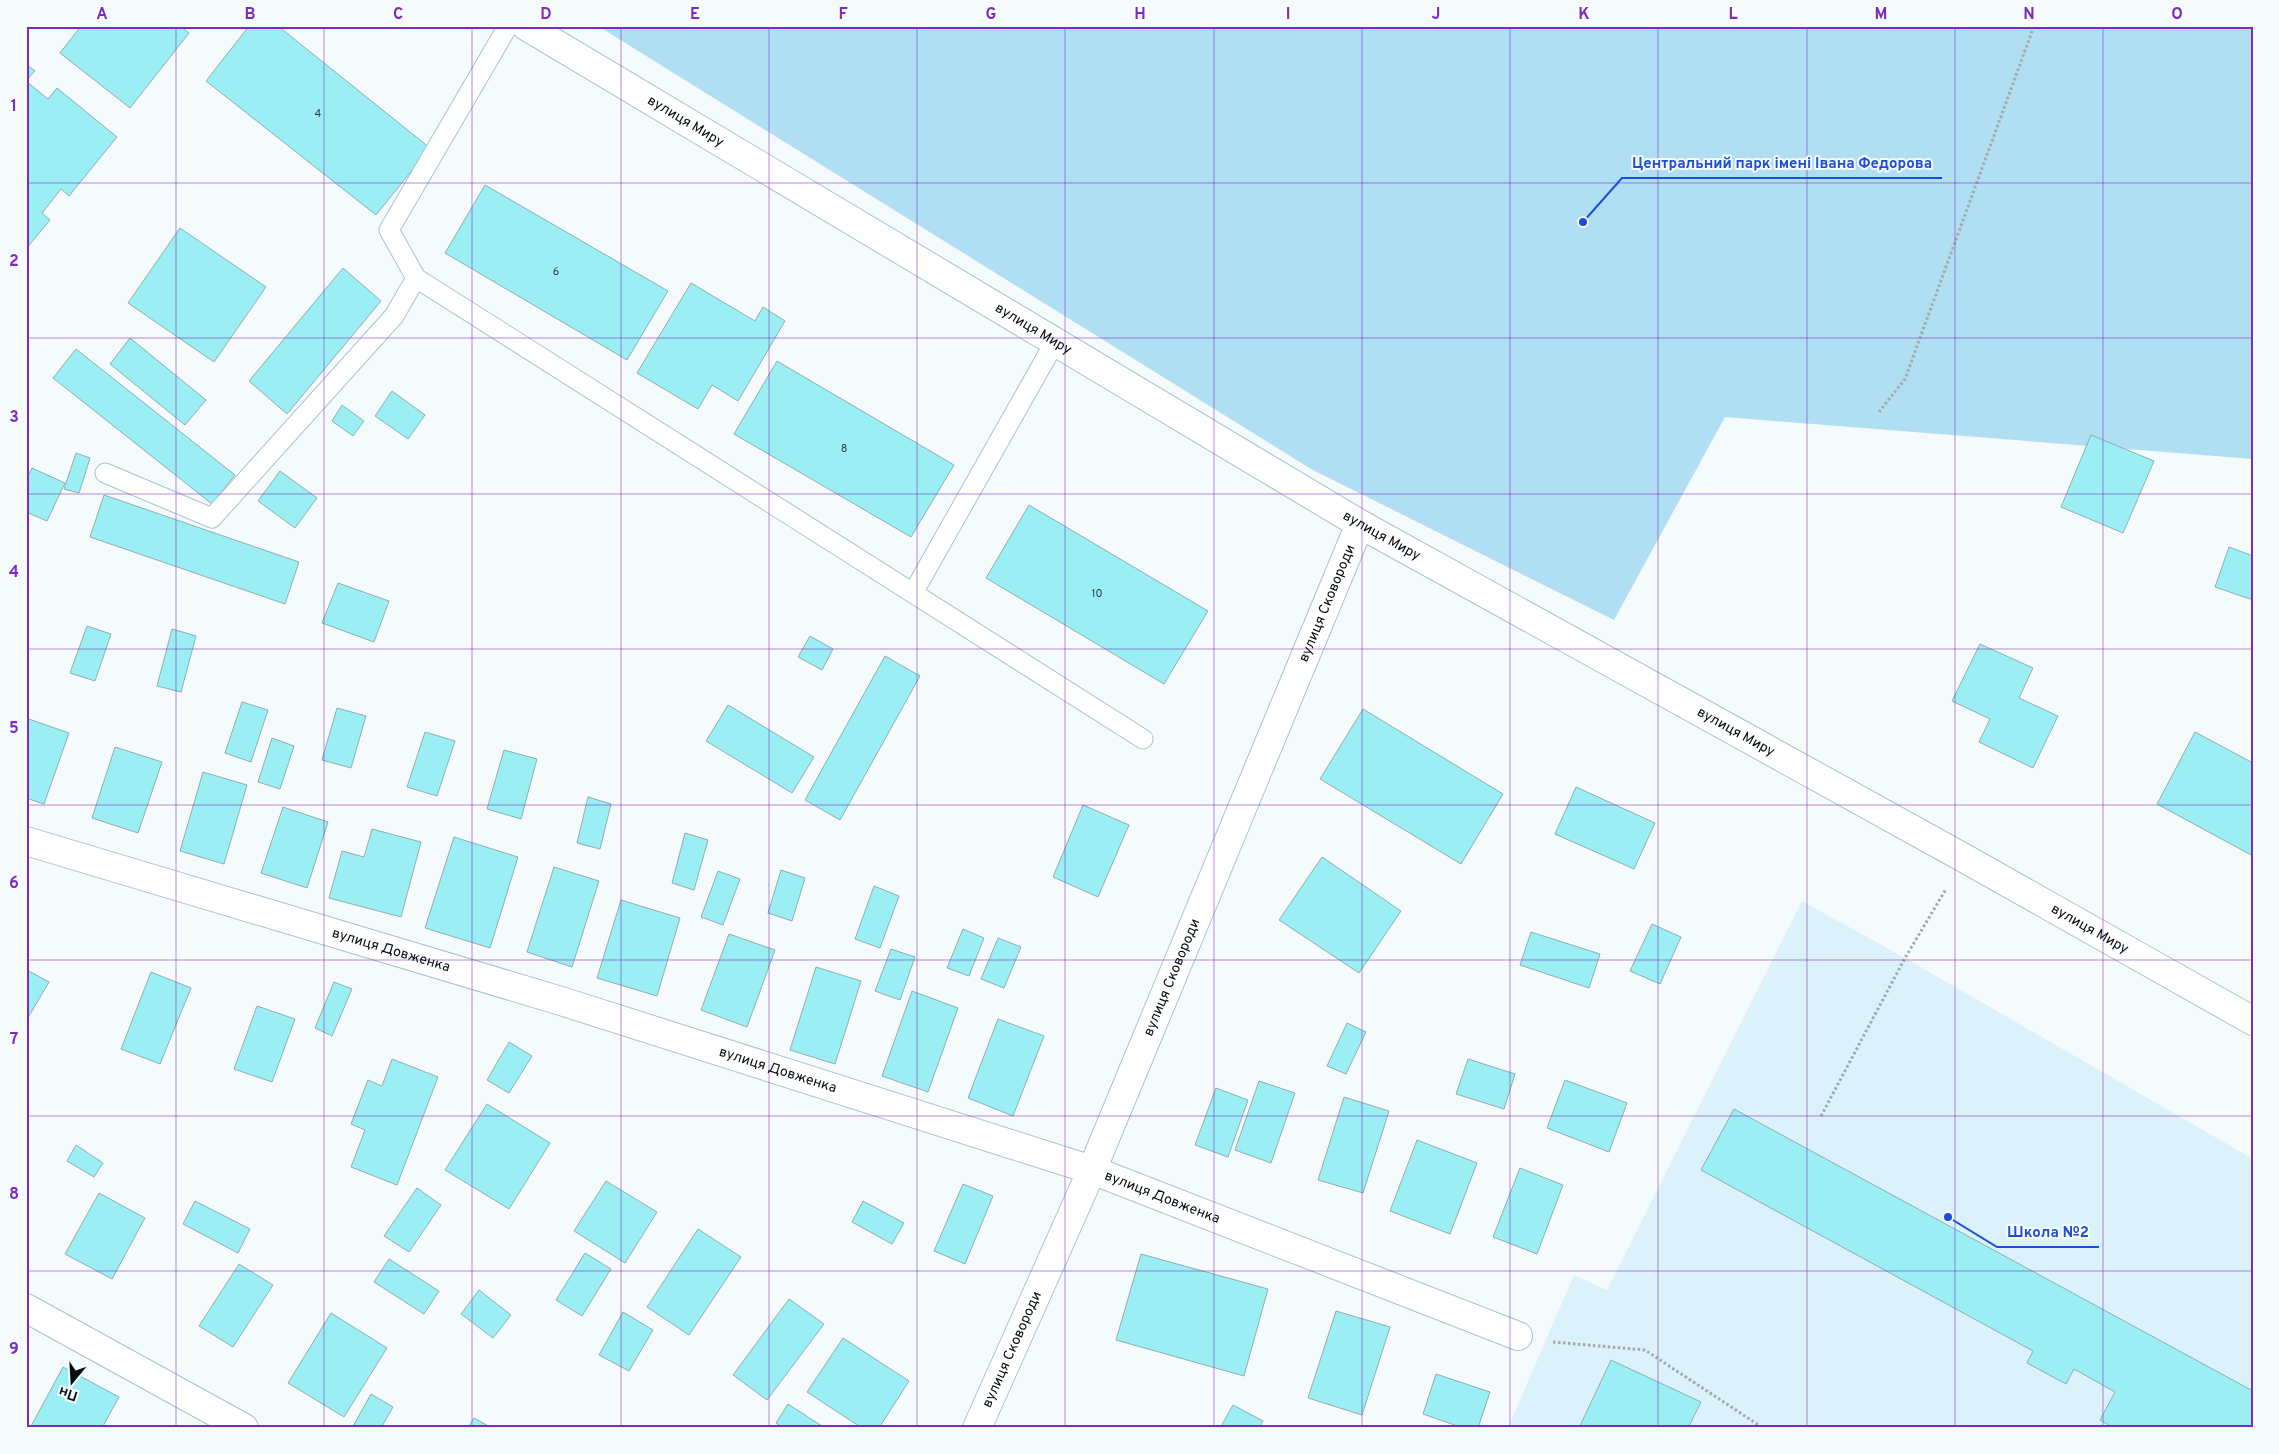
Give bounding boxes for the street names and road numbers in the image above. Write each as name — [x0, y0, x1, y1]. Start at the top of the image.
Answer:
street label: вулиця Миру — [644, 92, 727, 151]
street label: вулиця Миру — [992, 300, 1075, 358]
street label: вулиця Миру — [1340, 507, 1423, 564]
street label: вулиця Сковороди — [1295, 542, 1359, 665]
street label: вулиця Миру — [1694, 704, 1778, 760]
street label: вулиця Миру — [2048, 900, 2132, 958]
street label: вулиця Сковороди — [1140, 916, 1204, 1039]
street label: вулиця Довженка — [330, 924, 452, 976]
street label: вулиця Довженка — [717, 1043, 839, 1097]
street label: вулиця Довженка — [1102, 1167, 1222, 1227]
street label: вулиця Сковороди — [979, 1289, 1045, 1410]

